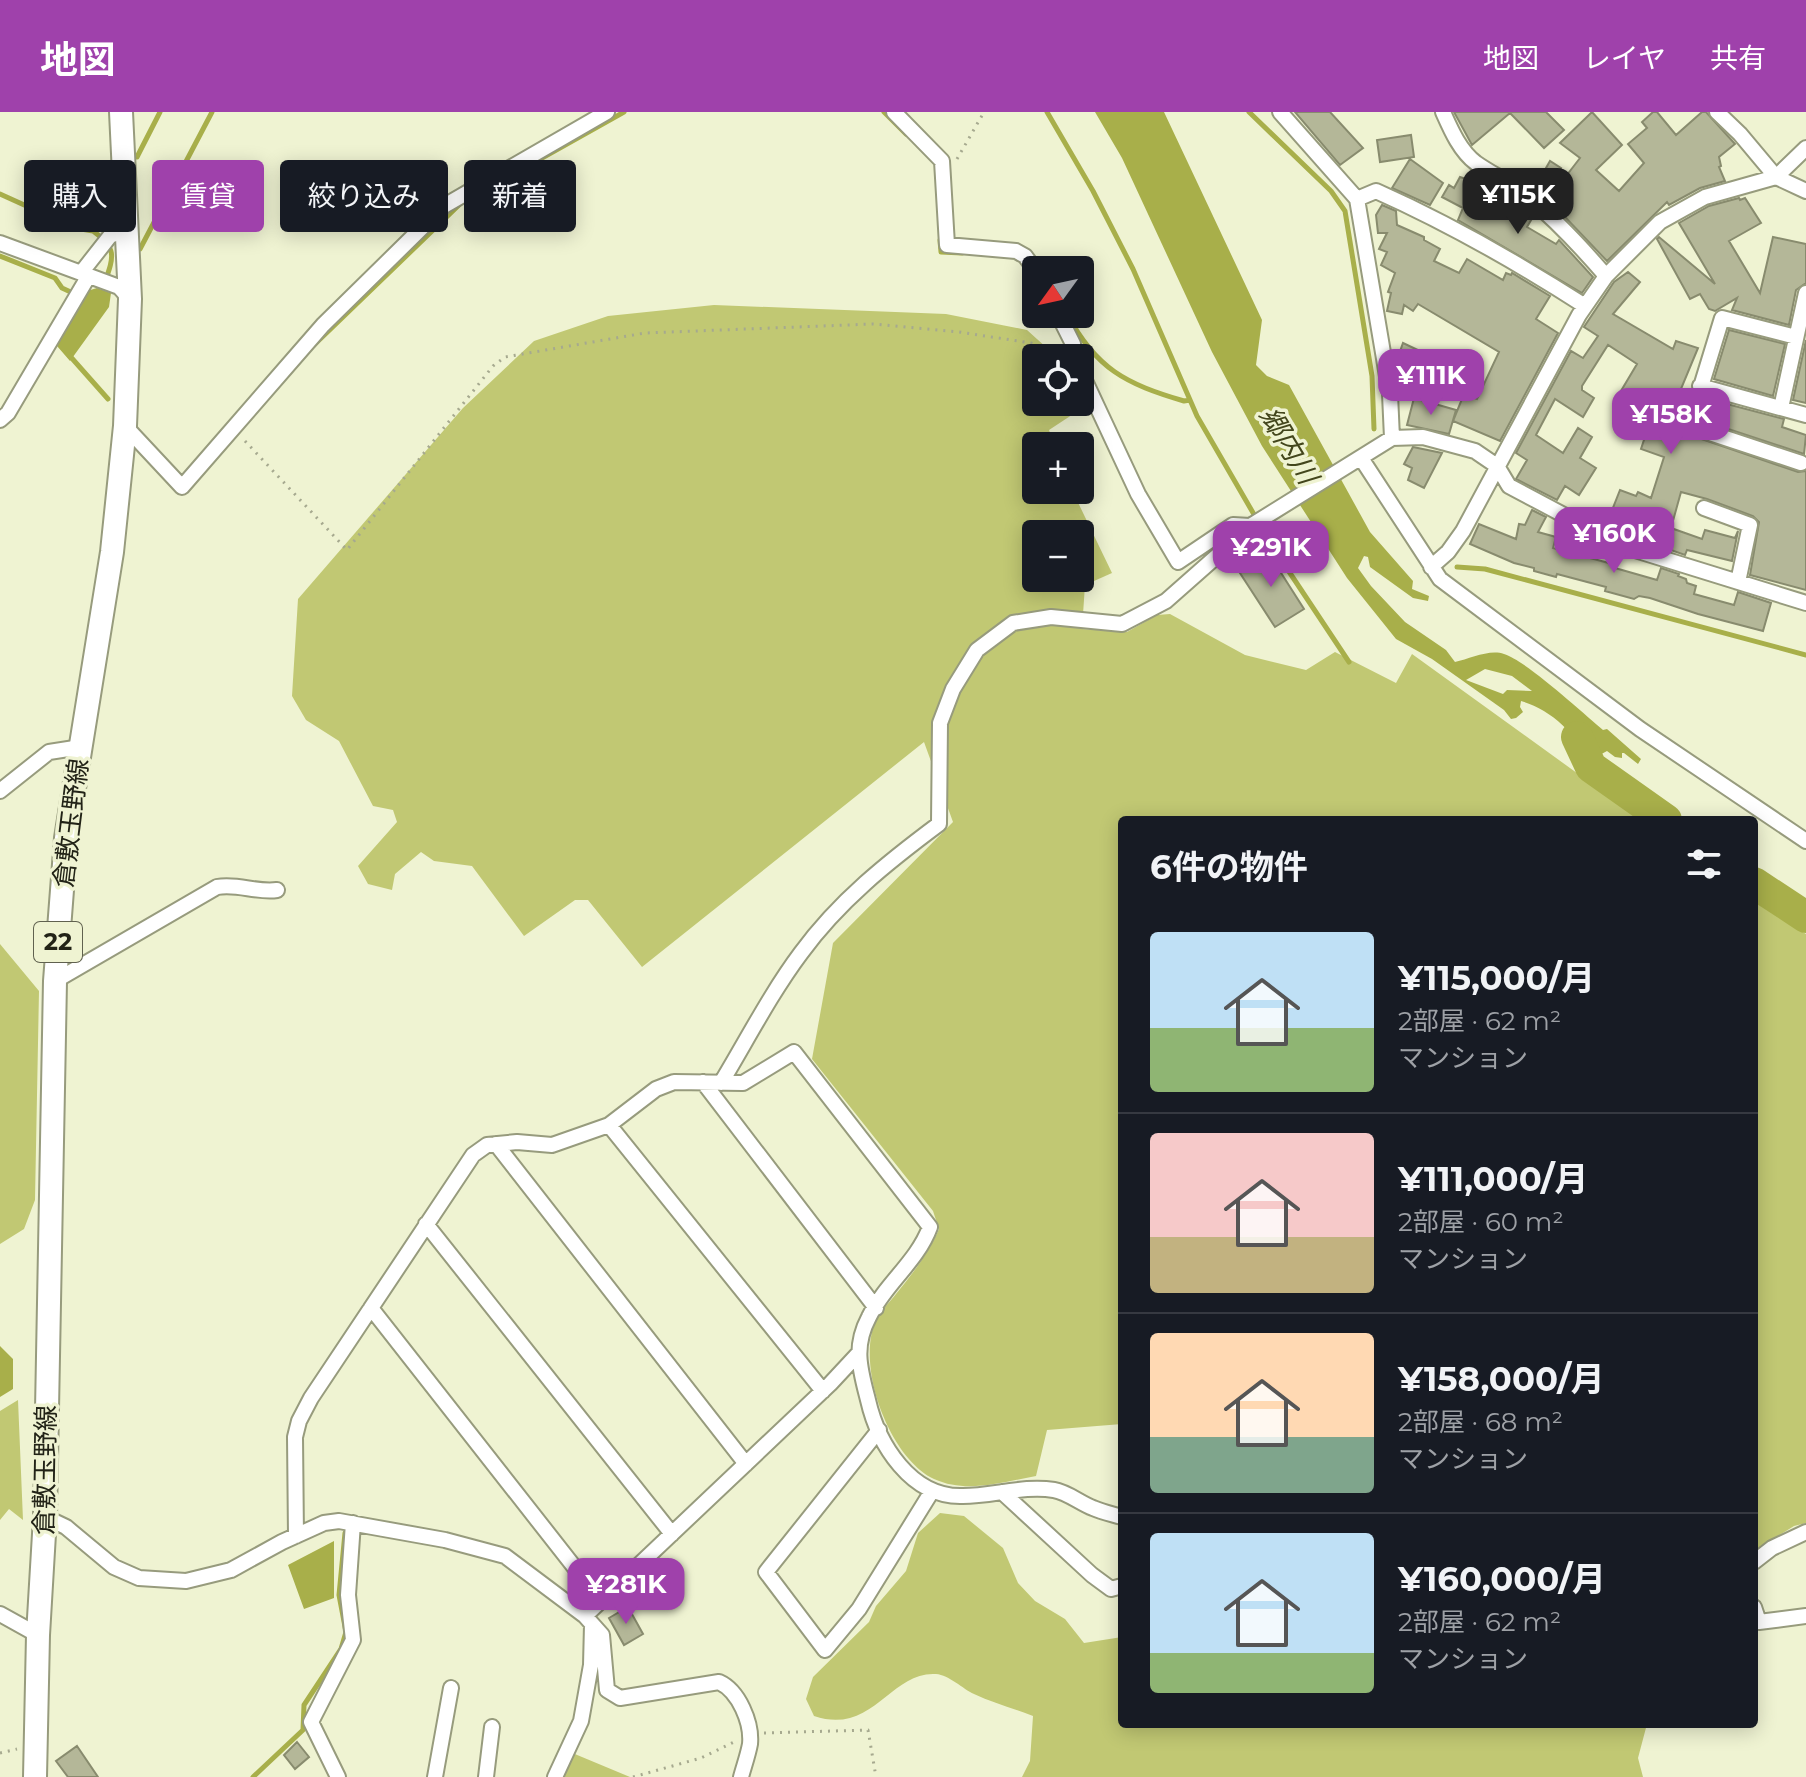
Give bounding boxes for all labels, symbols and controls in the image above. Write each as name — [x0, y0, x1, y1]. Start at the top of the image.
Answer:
text: 地図 — [40, 36, 116, 83]
text: 地図 — [1483, 41, 1539, 75]
text: レイヤ — [1583, 41, 1666, 75]
text: 共有 — [1710, 41, 1766, 75]
chip: 購入 — [24, 160, 136, 232]
chip: 賃貸 — [152, 160, 264, 232]
chip: 絞り込み — [280, 160, 448, 232]
chip: 新着 — [464, 160, 576, 232]
pin: ¥115K — [1462, 168, 1574, 236]
text: ¥115K — [1480, 178, 1556, 210]
north arrow — [1022, 256, 1094, 328]
map controls — [1022, 256, 1094, 592]
button: locate — [1022, 344, 1094, 416]
pin: ¥111K — [1375, 349, 1487, 417]
text: ¥111K — [1396, 359, 1466, 391]
pin: ¥158K — [1615, 388, 1727, 456]
text: ¥158K — [1630, 398, 1712, 430]
water label: 郷内川 — [1253, 400, 1327, 492]
button: + — [1022, 432, 1094, 504]
pin: ¥160K — [1558, 507, 1670, 575]
text: ¥160K — [1572, 517, 1656, 549]
button: − — [1022, 520, 1094, 592]
pin: ¥291K — [1215, 521, 1327, 589]
text: ¥291K — [1231, 531, 1311, 563]
street label: 倉敷玉野線 — [47, 757, 95, 889]
icon: filters — [1682, 842, 1726, 886]
text: 6件の物件 — [1150, 846, 1308, 888]
road number: 22 — [34, 922, 82, 962]
text: ¥115,000/月 — [1398, 957, 1595, 999]
icon: home — [1214, 964, 1310, 1060]
text: 2部屋 · 62 m² — [1398, 1005, 1561, 1037]
text: マンション — [1398, 1042, 1528, 1074]
text: ¥111,000/月 — [1398, 1158, 1588, 1200]
icon: home — [1214, 1165, 1310, 1261]
text: 2部屋 · 60 m² — [1398, 1206, 1564, 1238]
text: マンション — [1398, 1243, 1528, 1275]
text: ¥158,000/月 — [1398, 1358, 1605, 1400]
icon: home — [1214, 1365, 1310, 1461]
street label: 倉敷玉野線 — [28, 1405, 62, 1535]
text: 2部屋 · 68 m² — [1398, 1406, 1563, 1438]
text: マンション — [1398, 1443, 1528, 1475]
pin: ¥281K — [570, 1558, 682, 1626]
text: ¥160,000/月 — [1398, 1558, 1606, 1600]
icon: home — [1214, 1565, 1310, 1661]
text: ¥281K — [585, 1568, 667, 1600]
text: 2部屋 · 62 m² — [1398, 1606, 1561, 1638]
text: マンション — [1398, 1643, 1528, 1675]

